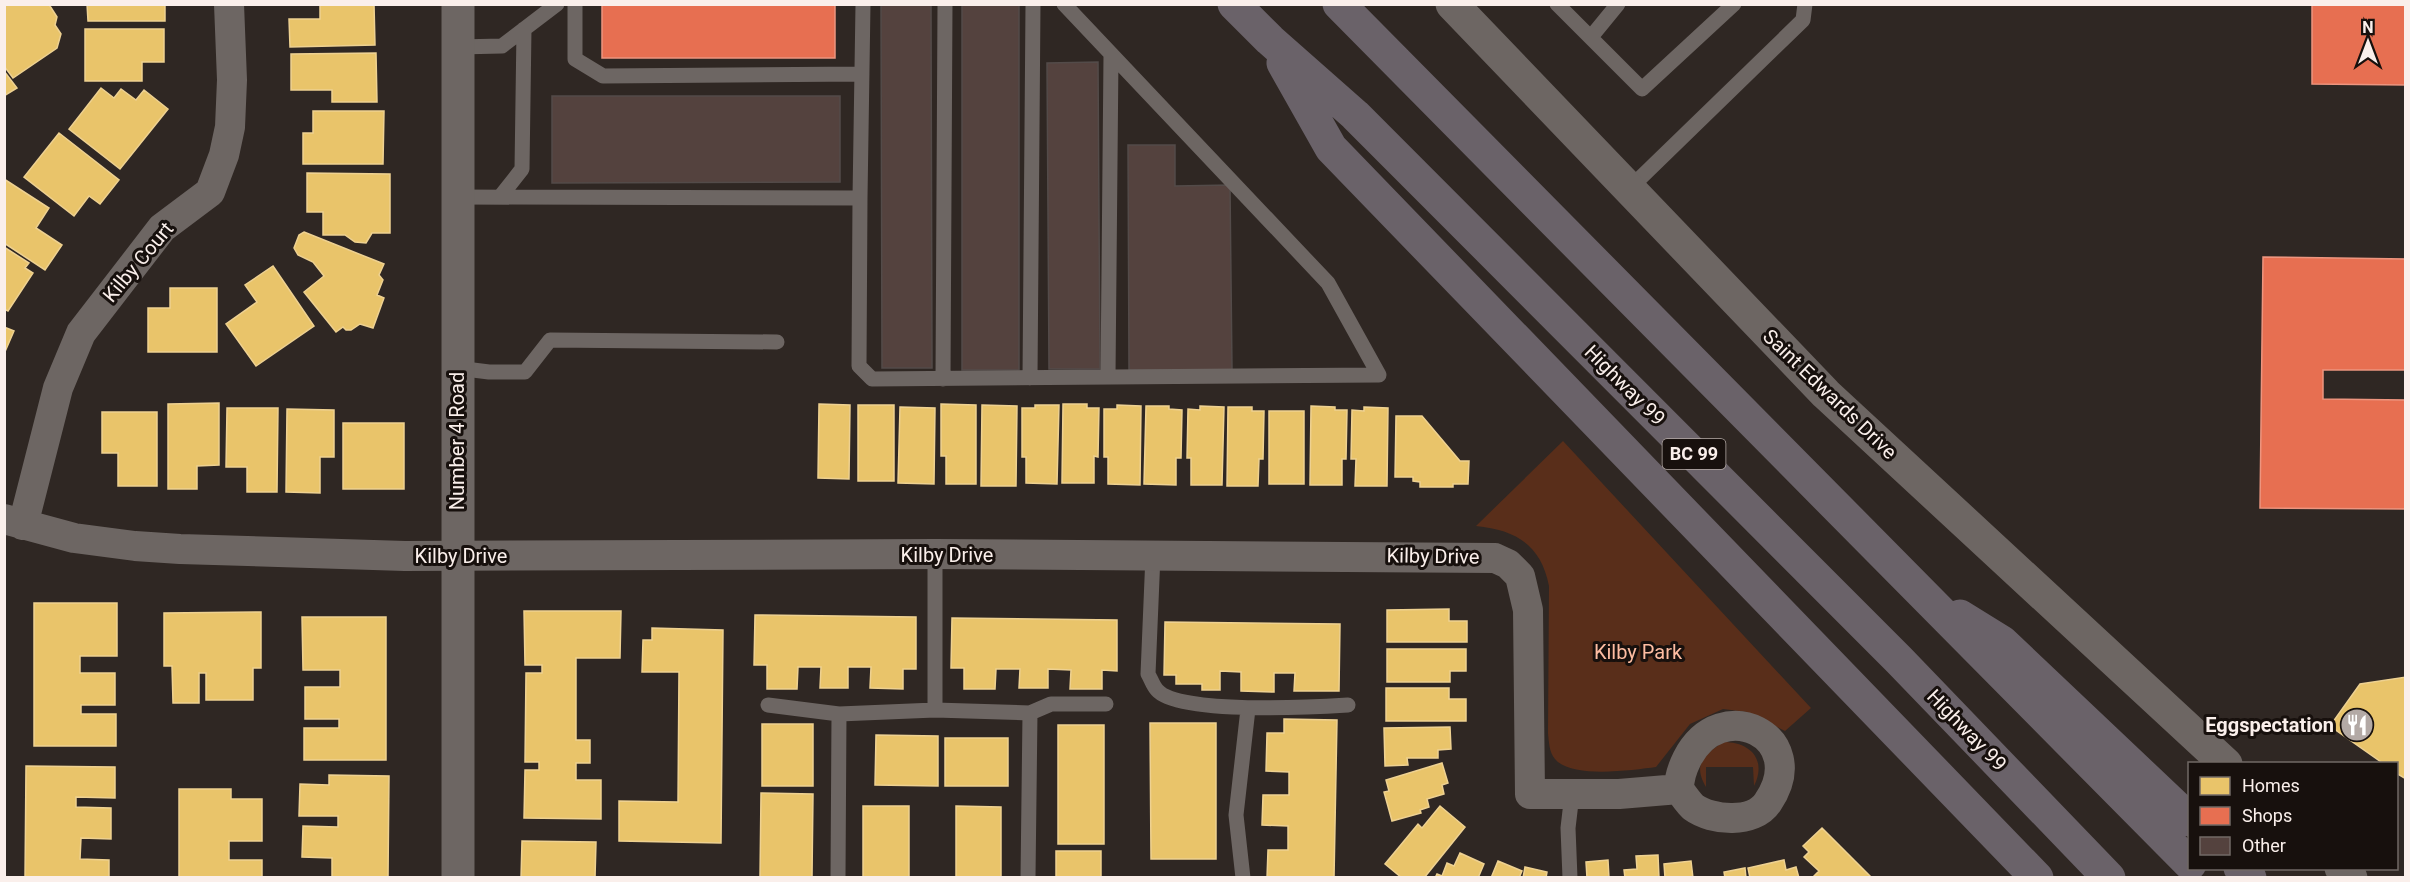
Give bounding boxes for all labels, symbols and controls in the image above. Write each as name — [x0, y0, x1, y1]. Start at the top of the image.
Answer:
north arrow — [2338, 12, 2398, 72]
text: N — [2362, 18, 2374, 37]
street label: Kilby Court — [98, 217, 178, 307]
street label: Saint Edwards Drive — [1758, 324, 1902, 464]
street label: Highway 99 — [1580, 340, 1670, 430]
street label: Number 4 Road — [445, 372, 469, 510]
road number: BC 99 — [1662, 439, 1726, 469]
street label: Kilby Drive — [901, 543, 993, 567]
street label: Kilby Drive — [1386, 543, 1480, 569]
street label: Kilby Drive — [415, 544, 507, 568]
park label: Kilby Park — [1594, 640, 1683, 664]
street label: Highway 99 — [1922, 684, 2012, 776]
restaurant icon: Eggspectation — [2339, 707, 2375, 743]
place label: Eggspectation — [2205, 713, 2334, 737]
legend — [2188, 762, 2398, 870]
text: Homes — [2242, 775, 2300, 796]
text: Shops — [2242, 805, 2292, 826]
text: Other — [2242, 835, 2286, 856]

